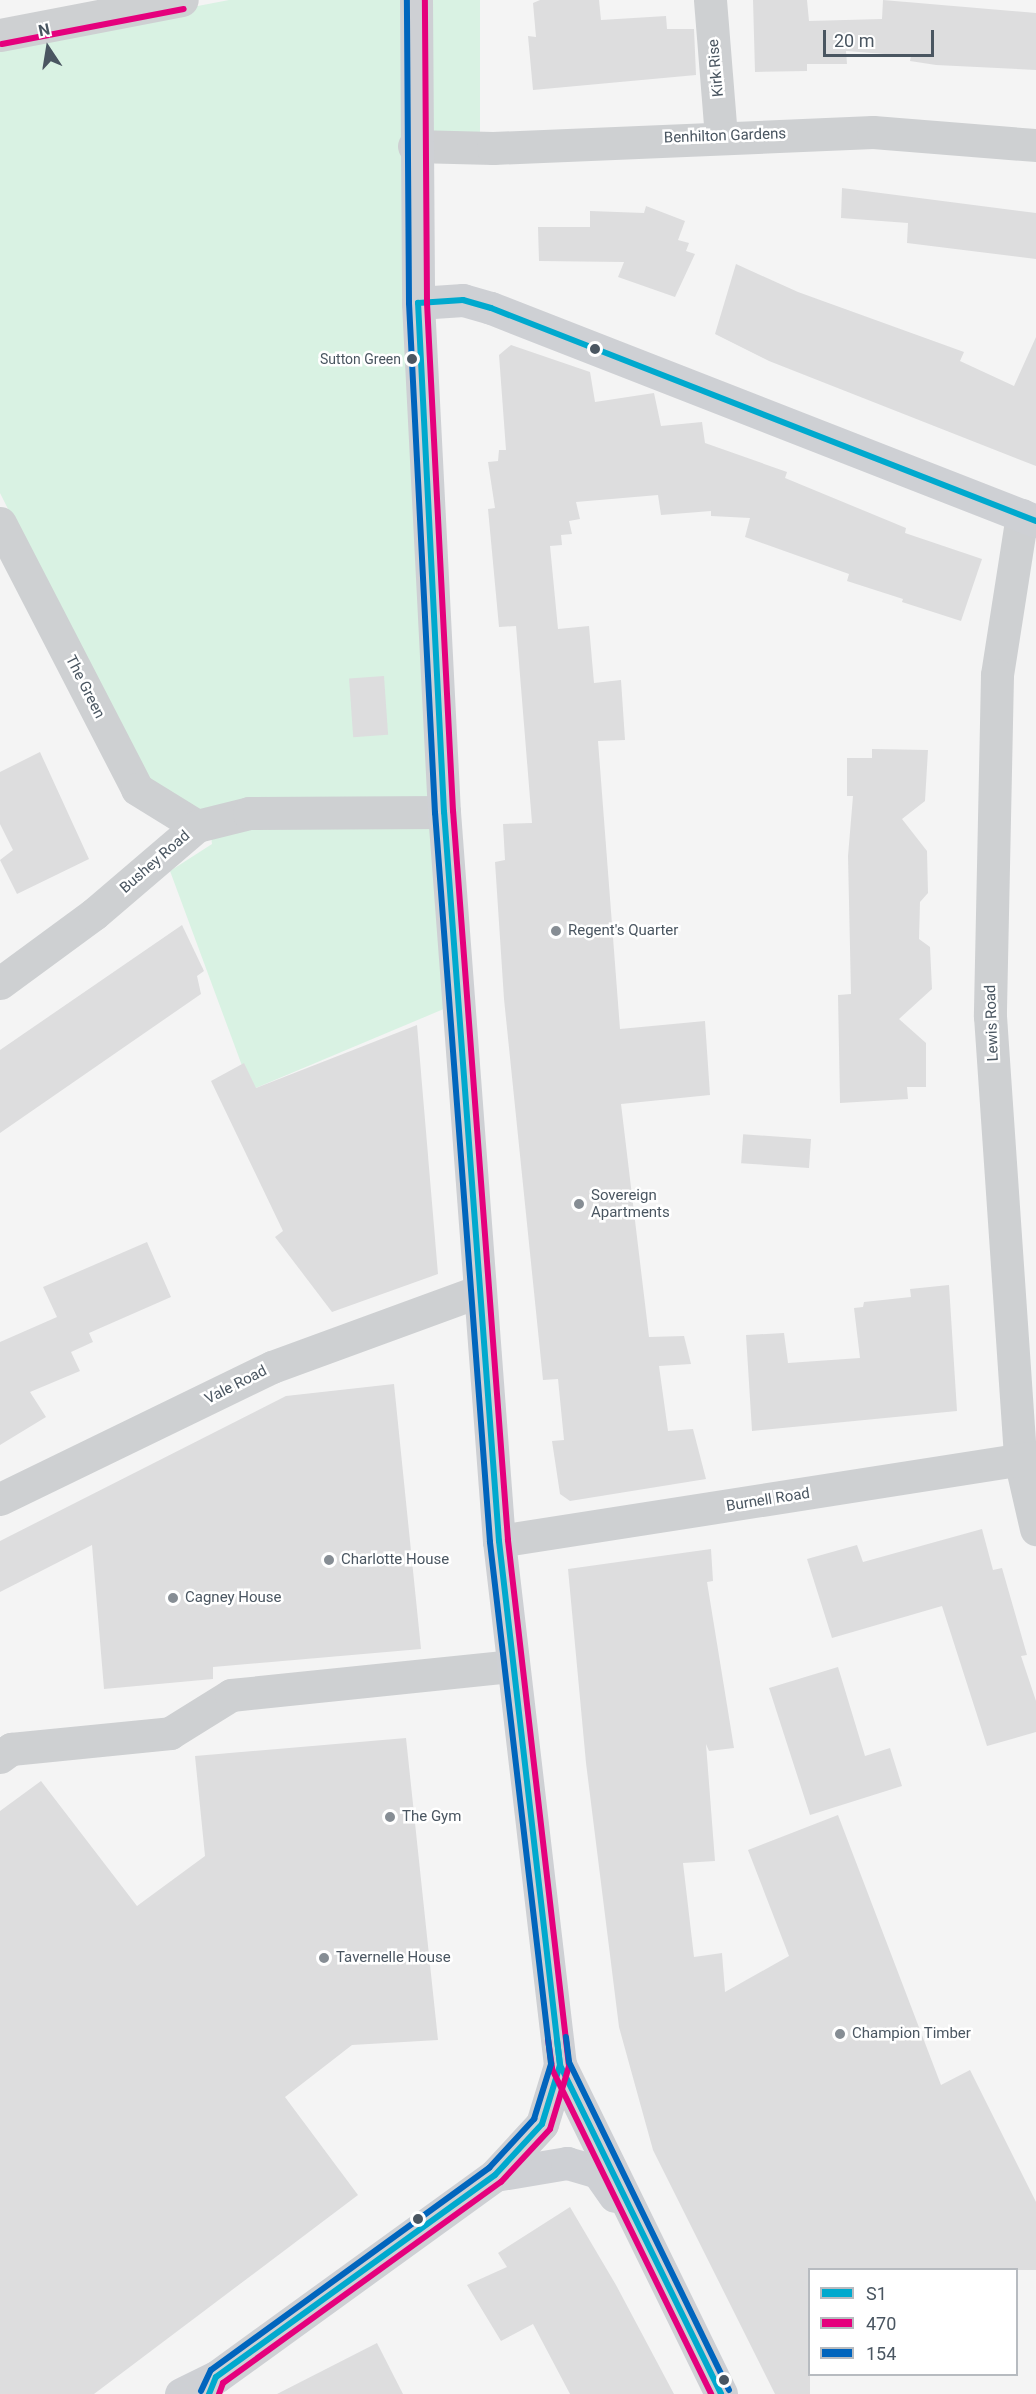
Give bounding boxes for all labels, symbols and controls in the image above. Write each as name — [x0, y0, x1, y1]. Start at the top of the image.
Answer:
north arrow — [18, 18, 78, 78]
scale bar — [826, 18, 937, 56]
text: N — [37, 19, 52, 40]
text: 20 m — [834, 30, 874, 51]
street label: Kirk Rise — [705, 38, 727, 98]
street label: Benhilton Gardens — [664, 125, 786, 147]
unlabelled marker — [589, 343, 601, 355]
place label: Sutton Green — [320, 351, 401, 367]
marker: Sutton Green — [406, 353, 418, 365]
street label: The Green — [61, 653, 109, 721]
street label: Bushey Road — [116, 827, 194, 897]
place label: Regent's Quarter — [568, 922, 678, 940]
marker: Regent's Quarter — [549, 924, 563, 938]
street label: Lewis Road — [982, 984, 1002, 1062]
place label: Sovereign Apartments — [591, 1186, 670, 1221]
marker: Sovereign Apartments — [572, 1197, 586, 1211]
street label: Vale Road — [202, 1362, 270, 1408]
street label: Burnell Road — [725, 1485, 811, 1515]
place label: Charlotte House — [341, 1551, 449, 1569]
marker: Charlotte House — [322, 1553, 336, 1567]
place label: Cagney House — [185, 1589, 282, 1607]
marker: Cagney House — [166, 1591, 180, 1605]
place label: The Gym — [402, 1808, 461, 1826]
marker: The Gym — [383, 1810, 397, 1824]
place label: Tavernelle House — [336, 1949, 451, 1967]
marker: Tavernelle House — [317, 1951, 331, 1965]
place label: Champion Timber — [852, 2025, 971, 2043]
marker: Champion Timber — [833, 2027, 847, 2041]
unlabelled marker — [412, 2213, 424, 2225]
legend — [808, 2268, 1018, 2376]
text: S1 — [866, 2283, 887, 2304]
text: 470 — [866, 2313, 896, 2334]
text: 154 — [866, 2343, 896, 2364]
unlabelled marker — [718, 2374, 730, 2386]

